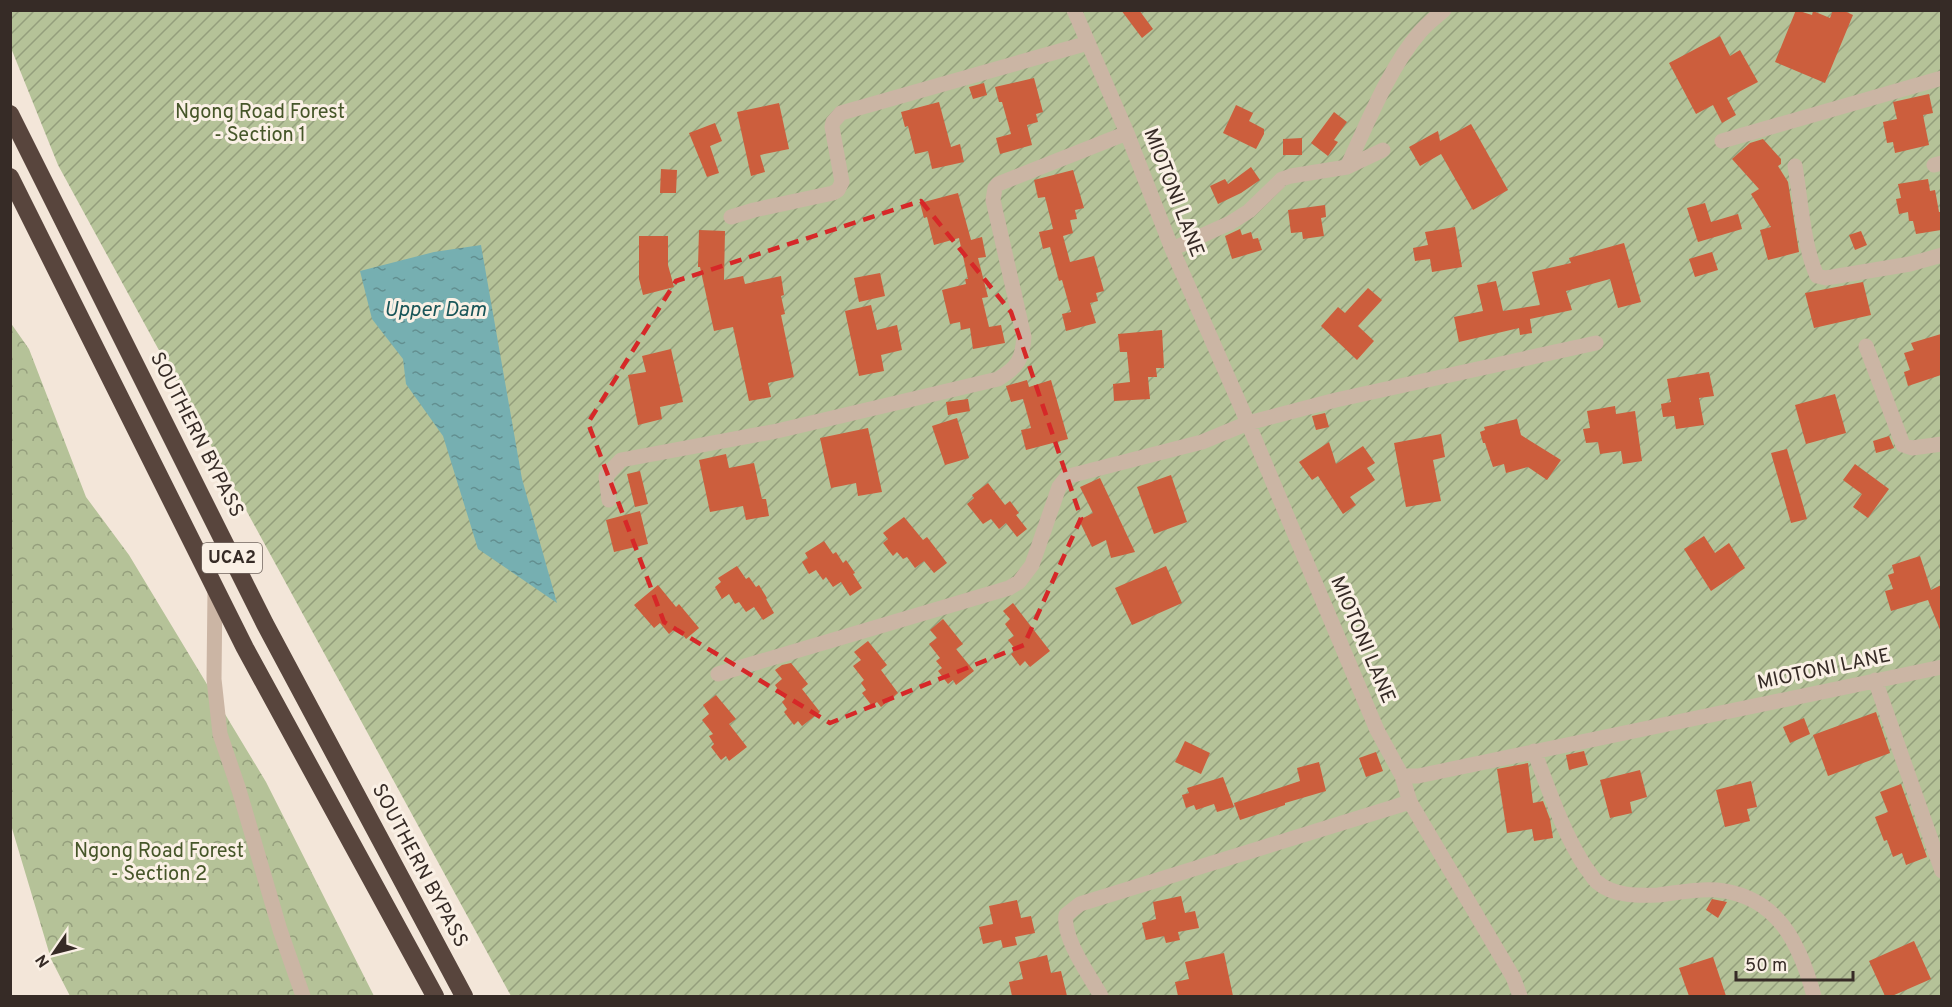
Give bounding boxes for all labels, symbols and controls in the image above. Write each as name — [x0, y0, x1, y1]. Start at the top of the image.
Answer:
park label: Ngong Road Forest - Section 1 — [175, 100, 345, 149]
street label: MIOTONI LANE — [1137, 125, 1209, 261]
water label: Upper Dam — [384, 297, 487, 324]
street label: SOUTHERN BYPASS — [143, 348, 249, 522]
road number: UCA2 — [202, 543, 262, 573]
street label: MIOTONI LANE — [1324, 572, 1400, 708]
street label: MIOTONI LANE — [1755, 643, 1893, 697]
street label: SOUTHERN BYPASS — [365, 780, 473, 952]
park label: Ngong Road Forest - Section 2 — [74, 839, 244, 888]
north arrow — [24, 923, 84, 983]
scale bar — [1736, 944, 1853, 982]
text: N — [32, 950, 55, 971]
text: 50 m — [1745, 955, 1787, 978]

